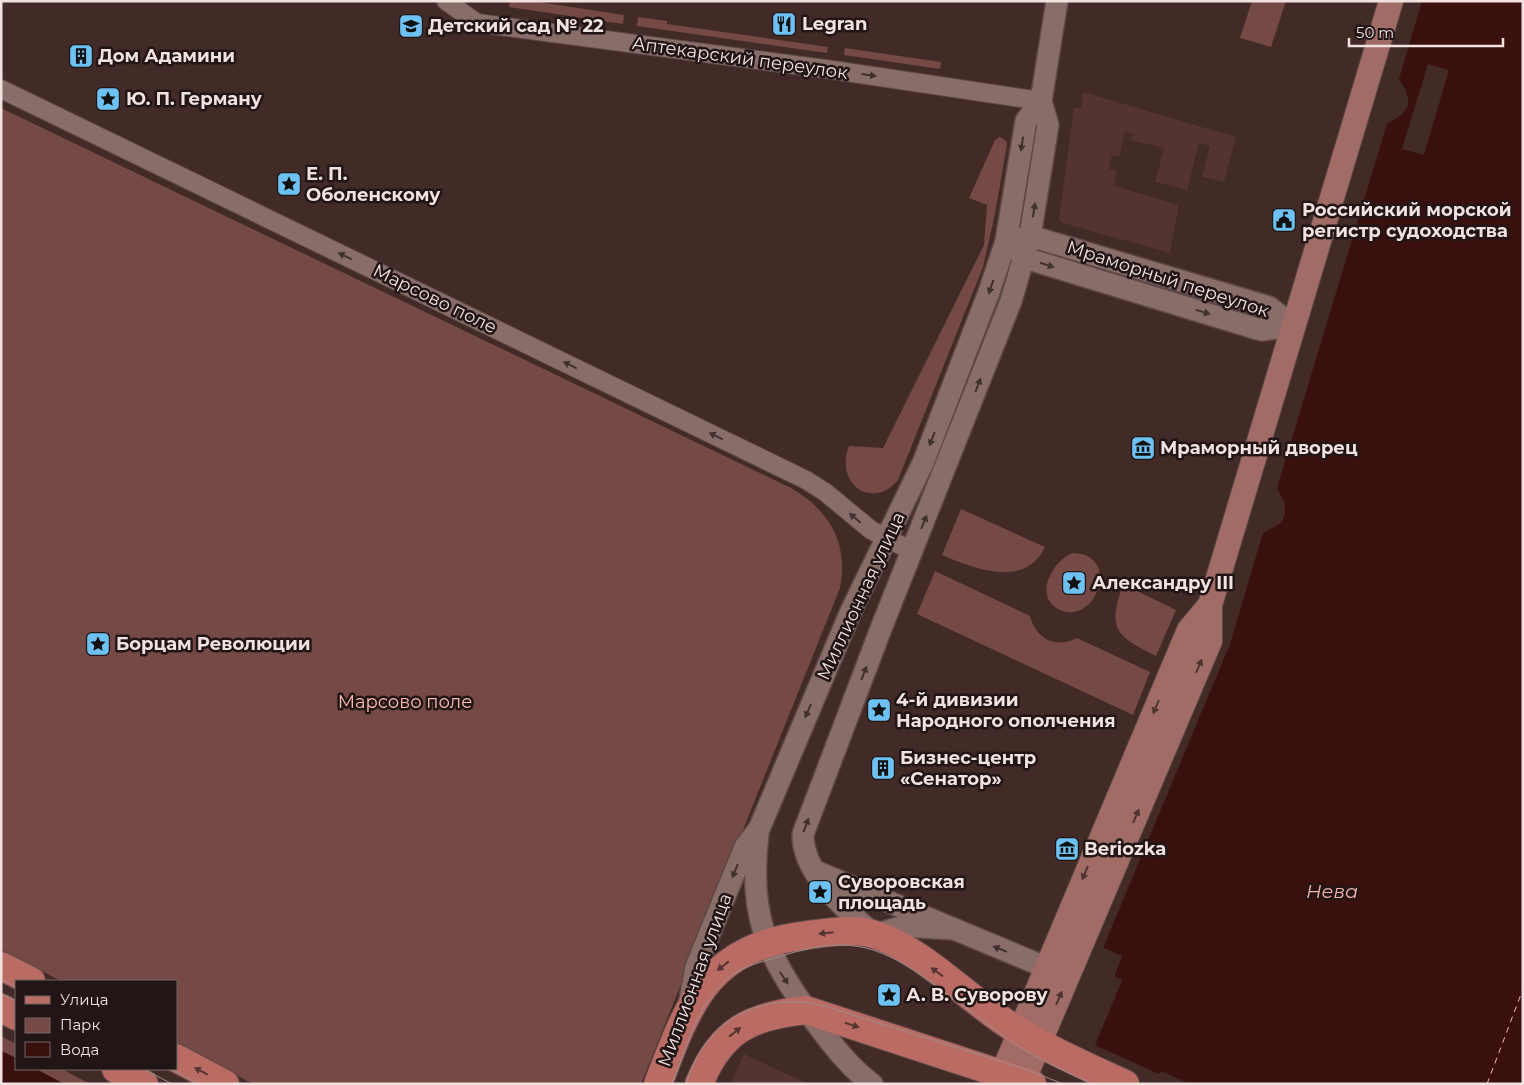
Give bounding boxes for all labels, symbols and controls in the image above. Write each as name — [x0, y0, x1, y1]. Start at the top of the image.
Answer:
restaurant icon: Legran — [771, 11, 797, 37]
school or university icon: Детский сад № 22 — [398, 13, 424, 39]
place label: Legran — [802, 13, 867, 35]
place label: Детский сад № 22 — [428, 15, 604, 37]
scale bar — [1349, 15, 1503, 47]
text: 50 m — [1356, 23, 1394, 42]
street label: Аптекарский переулок — [631, 32, 850, 84]
building icon: Дом Адамини — [68, 43, 94, 69]
place label: Дом Адамини — [98, 45, 235, 67]
one-way arrow — [862, 72, 878, 80]
place icon: Ю. П. Герману — [95, 86, 121, 112]
place label: Ю. П. Герману — [126, 88, 263, 110]
one-way arrow — [1018, 136, 1026, 152]
place label: Е. П. Оболенскому — [306, 163, 441, 206]
place icon: Е. П. Оболенскому — [276, 171, 302, 197]
place label: Российский морской регистр судоходства — [1302, 199, 1512, 242]
one-way arrow — [1031, 202, 1039, 218]
public building icon: Российский морской регистр судоходства — [1271, 207, 1297, 233]
street label: Мраморный переулок — [1064, 236, 1272, 322]
one-way arrow — [338, 251, 353, 260]
street label: Марсово поле — [370, 260, 500, 338]
one-way arrow — [1040, 261, 1055, 269]
one-way arrow — [987, 280, 994, 295]
one-way arrow — [1195, 309, 1210, 317]
one-way arrow — [563, 361, 577, 369]
one-way arrow — [974, 377, 982, 392]
one-way arrow — [709, 432, 723, 440]
one-way arrow — [928, 432, 936, 447]
museum icon: Мраморный дворец — [1130, 435, 1156, 461]
place label: Мраморный дворец — [1160, 437, 1358, 459]
street label: Миллионная улица — [812, 508, 910, 684]
one-way arrow — [850, 512, 862, 524]
one-way arrow — [920, 514, 928, 529]
place icon: Александру III — [1061, 570, 1087, 596]
place label: Александру III — [1092, 572, 1234, 594]
place icon: Борцам Революции — [85, 631, 111, 657]
place label: Борцам Революции — [116, 633, 311, 655]
one-way arrow — [1195, 658, 1203, 673]
one-way arrow — [860, 665, 868, 680]
place label: 4-й дивизии Народного ополчения — [896, 689, 1116, 732]
park label: Марсово поле — [338, 691, 472, 713]
place icon: 4-й дивизии Народного ополчения — [866, 697, 892, 723]
one-way arrow — [1152, 700, 1160, 714]
one-way arrow — [804, 704, 812, 718]
place label: Бизнес-центр «Сенатор» — [900, 747, 1036, 790]
building icon: Бизнес-центр «Сенатор» — [870, 755, 896, 781]
one-way arrow — [1132, 808, 1140, 823]
one-way arrow — [802, 817, 810, 832]
museum icon: Beriozka — [1054, 836, 1080, 862]
place label: Beriozka — [1084, 838, 1166, 860]
one-way arrow — [731, 864, 739, 879]
one-way arrow — [1081, 866, 1089, 880]
place label: Суворовская площадь — [838, 871, 965, 914]
place icon: Суворовская площадь — [807, 879, 833, 905]
water label: Нева — [1306, 880, 1358, 903]
street label: Миллионная улица — [653, 890, 737, 1070]
one-way arrow — [818, 929, 834, 937]
one-way arrow — [992, 945, 1007, 953]
one-way arrow — [717, 961, 730, 972]
one-way arrow — [931, 967, 944, 977]
one-way arrow — [780, 972, 789, 985]
legend — [15, 980, 178, 1070]
place icon: А. В. Суворову — [876, 982, 902, 1008]
place label: А. В. Суворову — [906, 984, 1049, 1006]
text: Улица — [60, 990, 108, 1009]
one-way arrow — [1056, 991, 1064, 1005]
text: Парк — [60, 1015, 100, 1034]
one-way arrow — [845, 1022, 860, 1029]
one-way arrow — [728, 1027, 741, 1038]
text: Вода — [60, 1040, 99, 1059]
one-way arrow — [193, 1067, 208, 1075]

